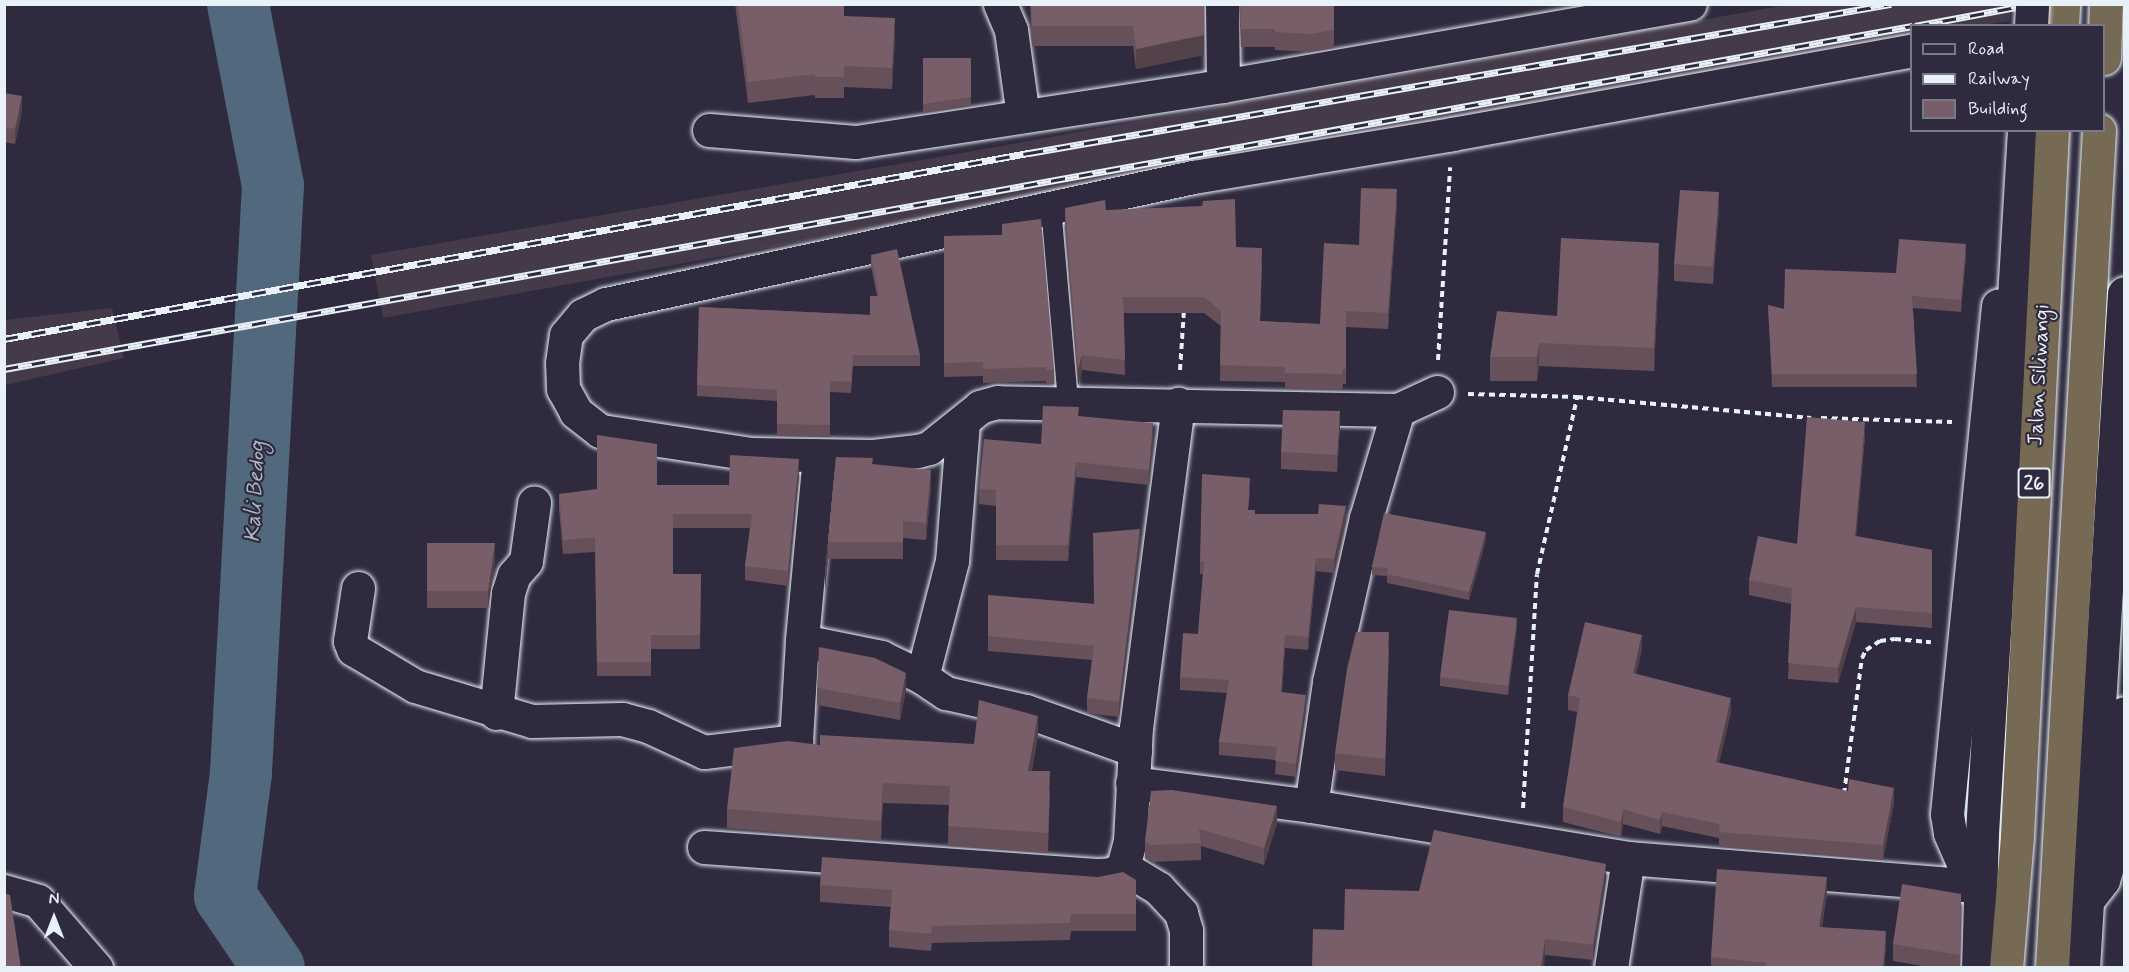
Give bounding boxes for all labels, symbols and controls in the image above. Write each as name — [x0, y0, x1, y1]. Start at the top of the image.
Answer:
legend — [1910, 24, 2105, 132]
text: Road — [1968, 37, 2004, 61]
text: Railway — [1968, 67, 2030, 91]
text: Building — [1968, 97, 2028, 121]
street label: Jalan Siliwangi — [2023, 304, 2055, 446]
water label: Kali Bedog — [240, 441, 272, 543]
road number: 26 — [2018, 466, 2050, 500]
north arrow — [24, 888, 84, 948]
text: N — [49, 889, 59, 910]

